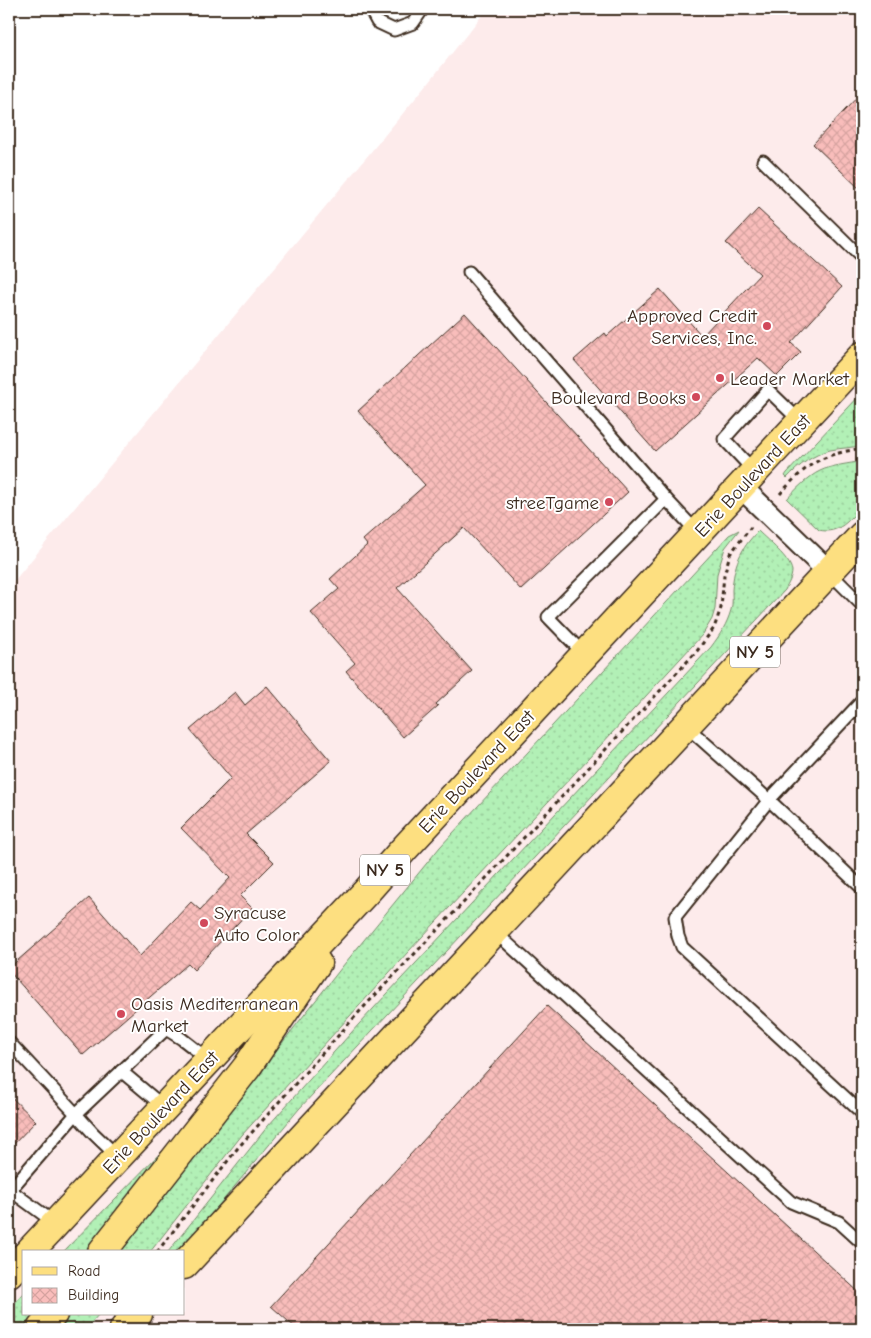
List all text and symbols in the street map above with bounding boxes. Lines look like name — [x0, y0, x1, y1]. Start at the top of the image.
place label: Approved Credit Services, Inc. — [627, 305, 758, 349]
marker: Approved Credit Services, Inc. — [761, 320, 773, 332]
place label: Leader Market — [730, 368, 850, 390]
marker: Leader Market — [714, 372, 726, 384]
place label: Boulevard Books — [551, 387, 686, 409]
marker: Boulevard Books — [690, 391, 702, 403]
street label: Erie Boulevard East — [690, 409, 816, 542]
place label: streeTgame — [506, 492, 599, 514]
marker: streeTgame — [603, 496, 615, 508]
road number: NY 5 — [730, 636, 780, 668]
street label: Erie Boulevard East — [414, 705, 540, 838]
road number: NY 5 — [360, 854, 410, 886]
place label: Syracuse Auto Color — [214, 902, 300, 946]
marker: Syracuse Auto Color — [198, 917, 210, 929]
place label: Oasis Mediterranean Market — [131, 993, 299, 1037]
marker: Oasis Mediterranean Market — [115, 1008, 127, 1020]
street label: Erie Boulevard East — [98, 1046, 224, 1179]
legend — [22, 1250, 185, 1316]
text: Road — [68, 1262, 100, 1280]
text: Building — [68, 1286, 119, 1304]

